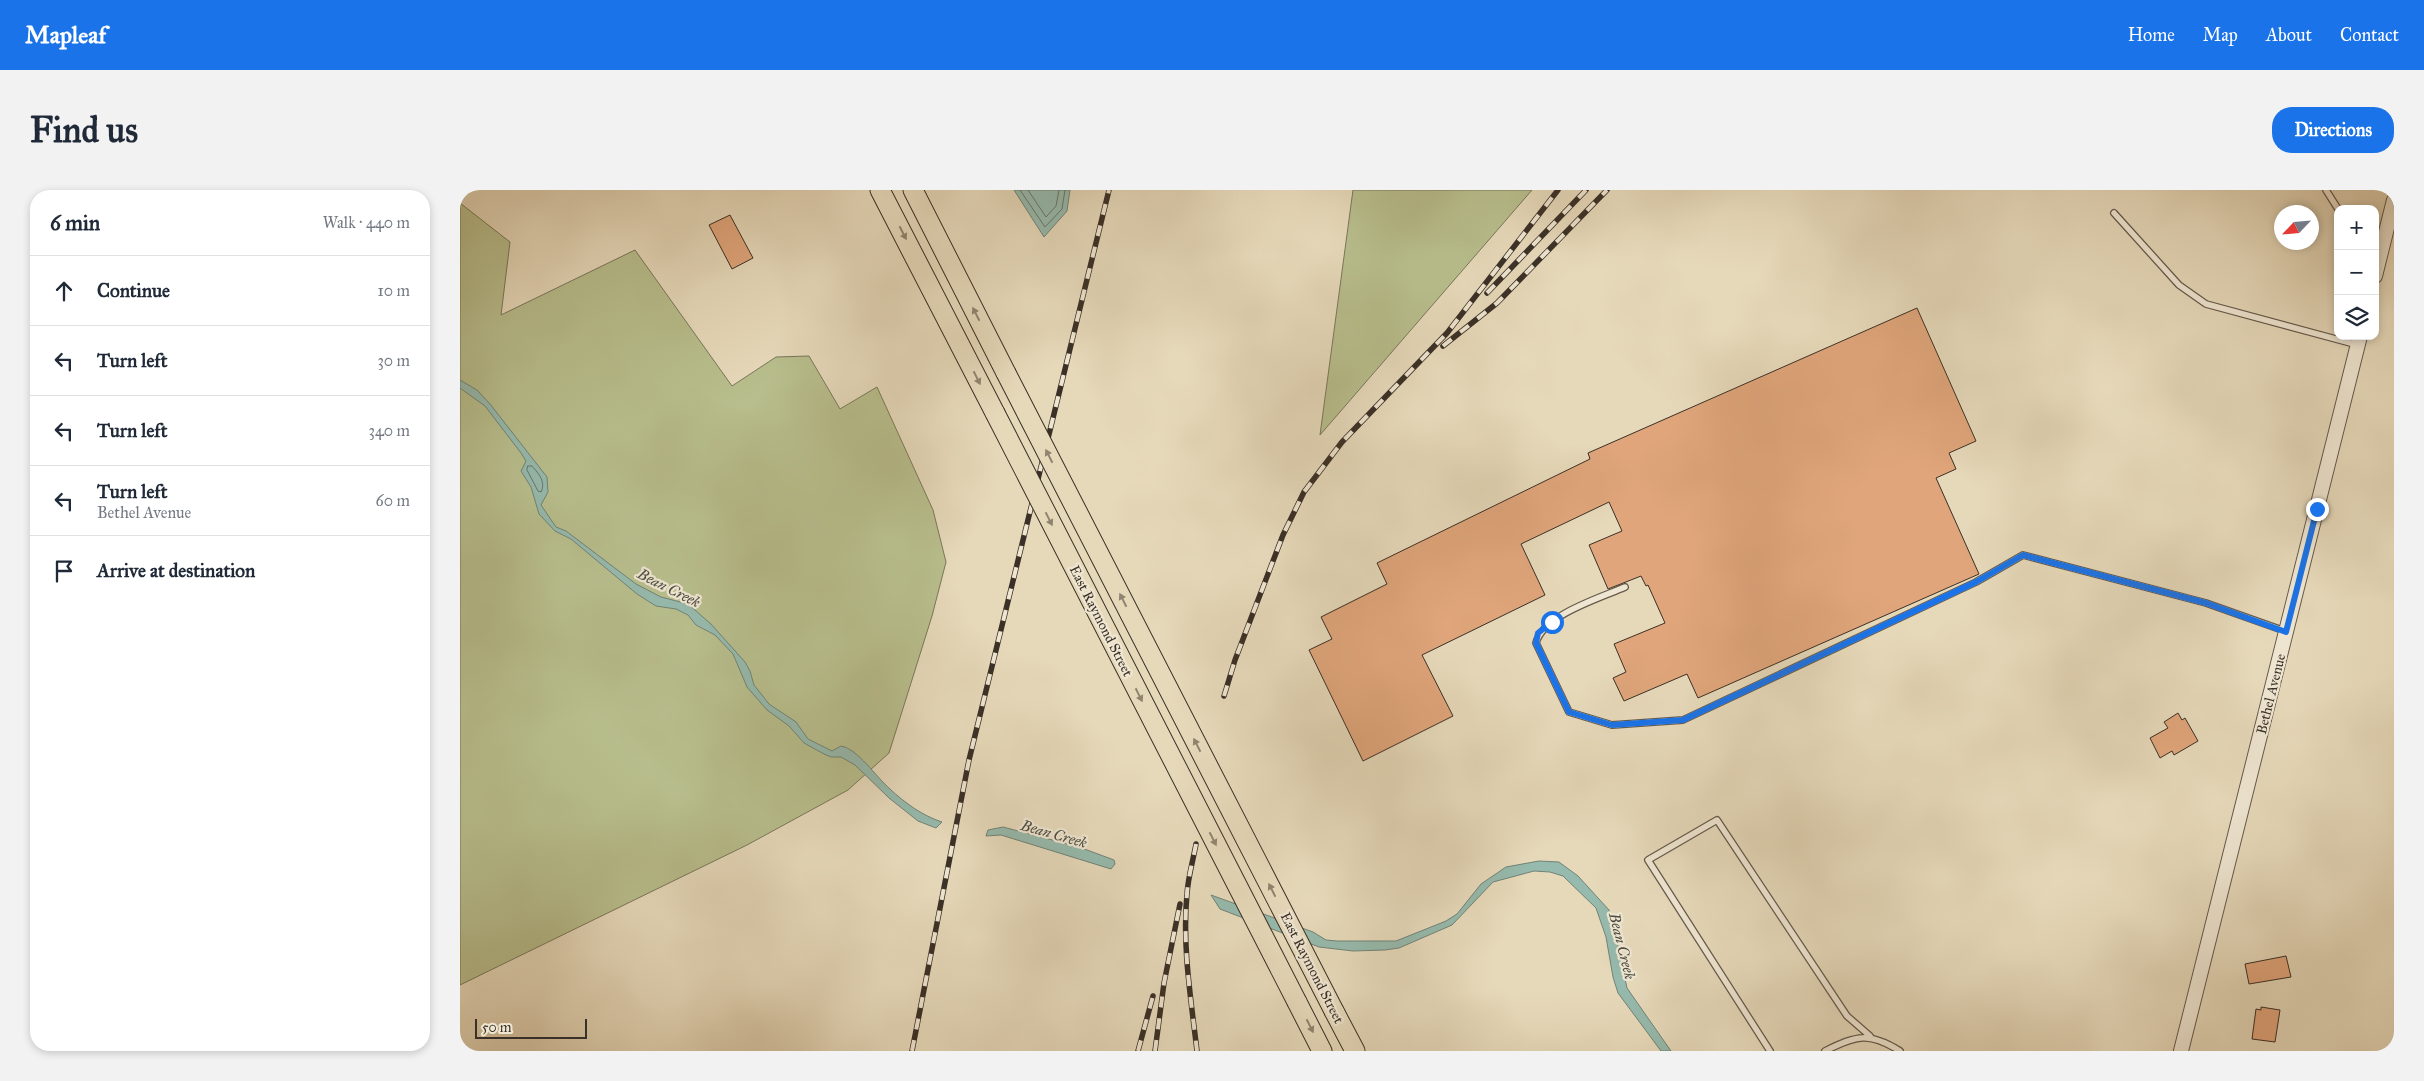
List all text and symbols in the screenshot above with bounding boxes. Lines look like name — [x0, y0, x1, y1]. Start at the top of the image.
text: Mapleaf — [25, 20, 106, 50]
text: Home — [2128, 24, 2175, 46]
text: Map — [2203, 24, 2238, 46]
text: About — [2266, 24, 2312, 46]
text: Contact — [2340, 24, 2399, 46]
button: Directions — [2272, 107, 2394, 153]
text: Find us — [30, 109, 138, 152]
north arrow — [2274, 205, 2319, 250]
map controls — [2334, 205, 2379, 340]
button: + — [2334, 205, 2379, 250]
text: 6 min — [50, 210, 100, 236]
text: Walk · 440 m — [323, 213, 410, 232]
one-way arrow — [899, 226, 907, 241]
button: − — [2334, 250, 2379, 295]
icon: ahead — [50, 277, 78, 305]
text: Continue — [97, 279, 170, 302]
text: 10 m — [378, 281, 410, 300]
button: layers — [2334, 295, 2379, 340]
one-way arrow — [972, 306, 980, 321]
icon: left — [50, 347, 78, 375]
text: Turn left — [97, 349, 167, 372]
text: 30 m — [377, 351, 410, 370]
one-way arrow — [973, 371, 981, 385]
icon: left — [50, 417, 78, 445]
text: Turn left — [97, 419, 167, 442]
text: 340 m — [368, 421, 410, 440]
one-way arrow — [1045, 449, 1053, 463]
text: Turn left — [97, 480, 167, 503]
icon: left — [50, 487, 78, 515]
text: 60 m — [376, 491, 410, 510]
route end — [2306, 498, 2329, 521]
text: Bethel Avenue — [97, 503, 191, 522]
one-way arrow — [1045, 512, 1053, 526]
icon: arrive — [50, 557, 78, 585]
text: Arrive at destination — [97, 559, 255, 582]
street label: East Raymond Street — [1066, 563, 1136, 679]
water label: Bean Creek — [634, 564, 704, 612]
one-way arrow — [1119, 593, 1127, 608]
route start — [1541, 611, 1564, 634]
street label: Bethel Avenue — [2253, 652, 2289, 736]
one-way arrow — [1135, 688, 1143, 702]
one-way arrow — [1193, 738, 1201, 752]
water label: Bean Creek — [1018, 816, 1089, 852]
one-way arrow — [1209, 832, 1217, 847]
one-way arrow — [1268, 882, 1276, 897]
street label: East Raymond Street — [1277, 910, 1347, 1026]
water label: Bean Creek — [1605, 910, 1639, 981]
scale bar — [475, 1016, 588, 1039]
text: 50 m — [482, 1019, 511, 1036]
one-way arrow — [1306, 1019, 1314, 1034]

